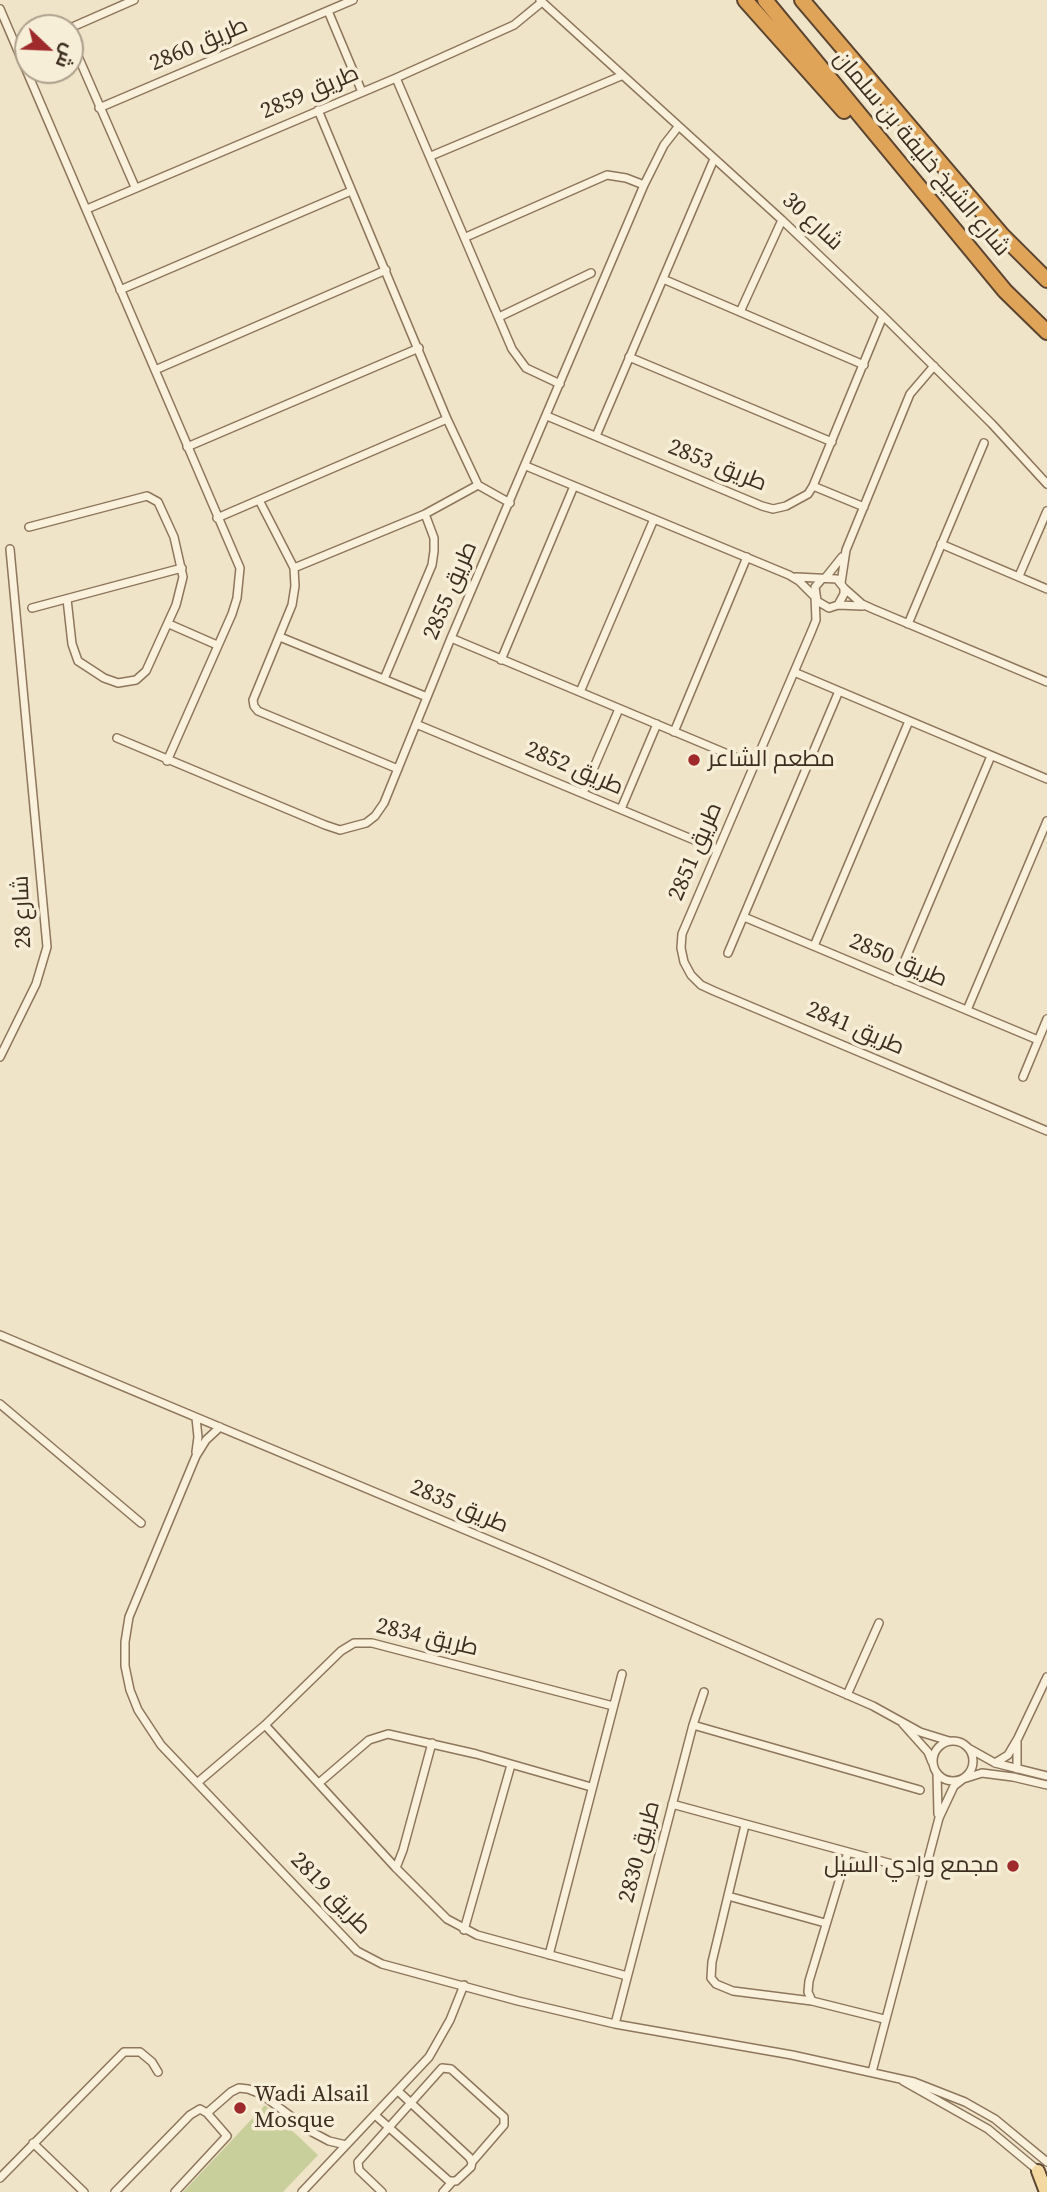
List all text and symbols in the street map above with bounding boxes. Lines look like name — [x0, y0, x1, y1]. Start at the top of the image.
street label: طريق 2860 — [146, 12, 252, 78]
north arrow — [14, 14, 84, 84]
text: ش — [50, 40, 83, 73]
street label: شارع الشيخ خليفة بن سلمان — [827, 46, 1015, 262]
street label: طريق 2859 — [257, 60, 363, 126]
street label: شارع 30 — [776, 187, 848, 257]
street label: طريق 2853 — [664, 434, 770, 498]
street label: طريق 2855 — [418, 538, 484, 644]
street label: طريق 2852 — [521, 736, 627, 802]
place label: مطعم الشاعر — [708, 746, 835, 774]
marker: مطعم الشاعر — [686, 752, 702, 768]
street label: طريق 2851 — [663, 799, 729, 905]
street label: شارع 28 — [8, 875, 38, 949]
street label: طريق 2850 — [845, 928, 951, 994]
street label: طريق 2841 — [802, 996, 908, 1062]
street label: طريق 2835 — [406, 1474, 512, 1540]
street label: طريق 2834 — [373, 1613, 481, 1663]
street label: طريق 2830 — [613, 1798, 667, 1906]
street label: طريق 2819 — [284, 1847, 376, 1941]
place label: مجمع وادي السيل — [824, 1852, 999, 1880]
marker: مجمع وادي السيل — [1005, 1858, 1021, 1874]
place label: Wadi Alsail Mosque — [254, 2081, 369, 2135]
marker: Wadi Alsail Mosque — [232, 2100, 248, 2116]

